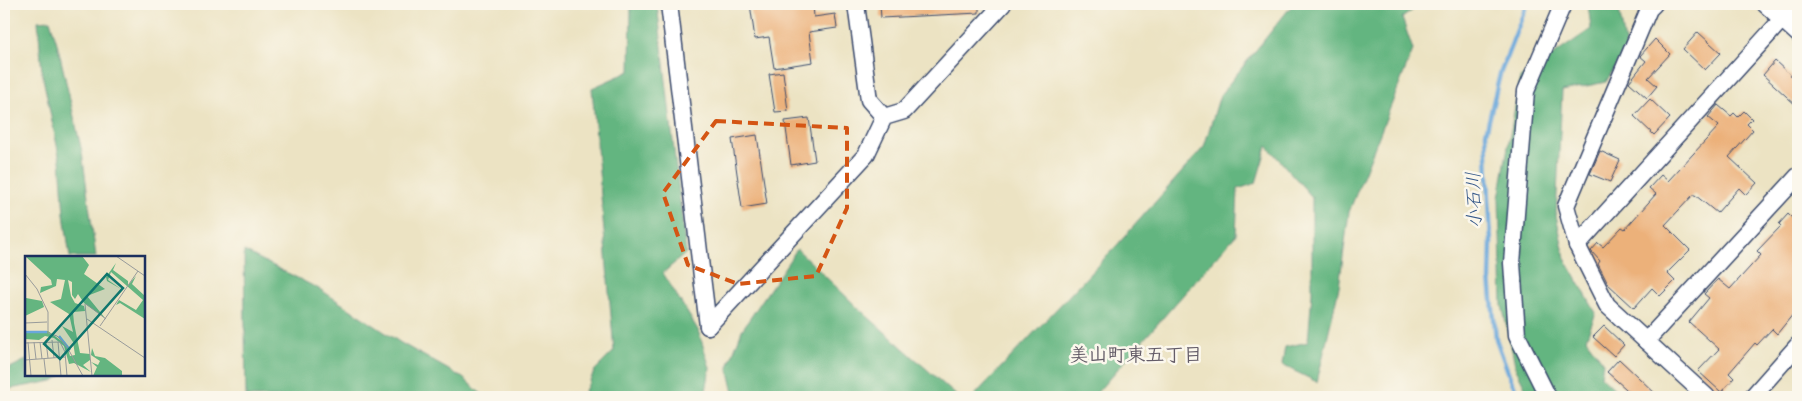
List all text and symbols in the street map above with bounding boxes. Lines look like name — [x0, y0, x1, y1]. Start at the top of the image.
water label: 小石川 — [1462, 171, 1487, 229]
inset map — [25, 256, 145, 376]
district label: 美山町東五丁目 — [1069, 344, 1203, 367]

